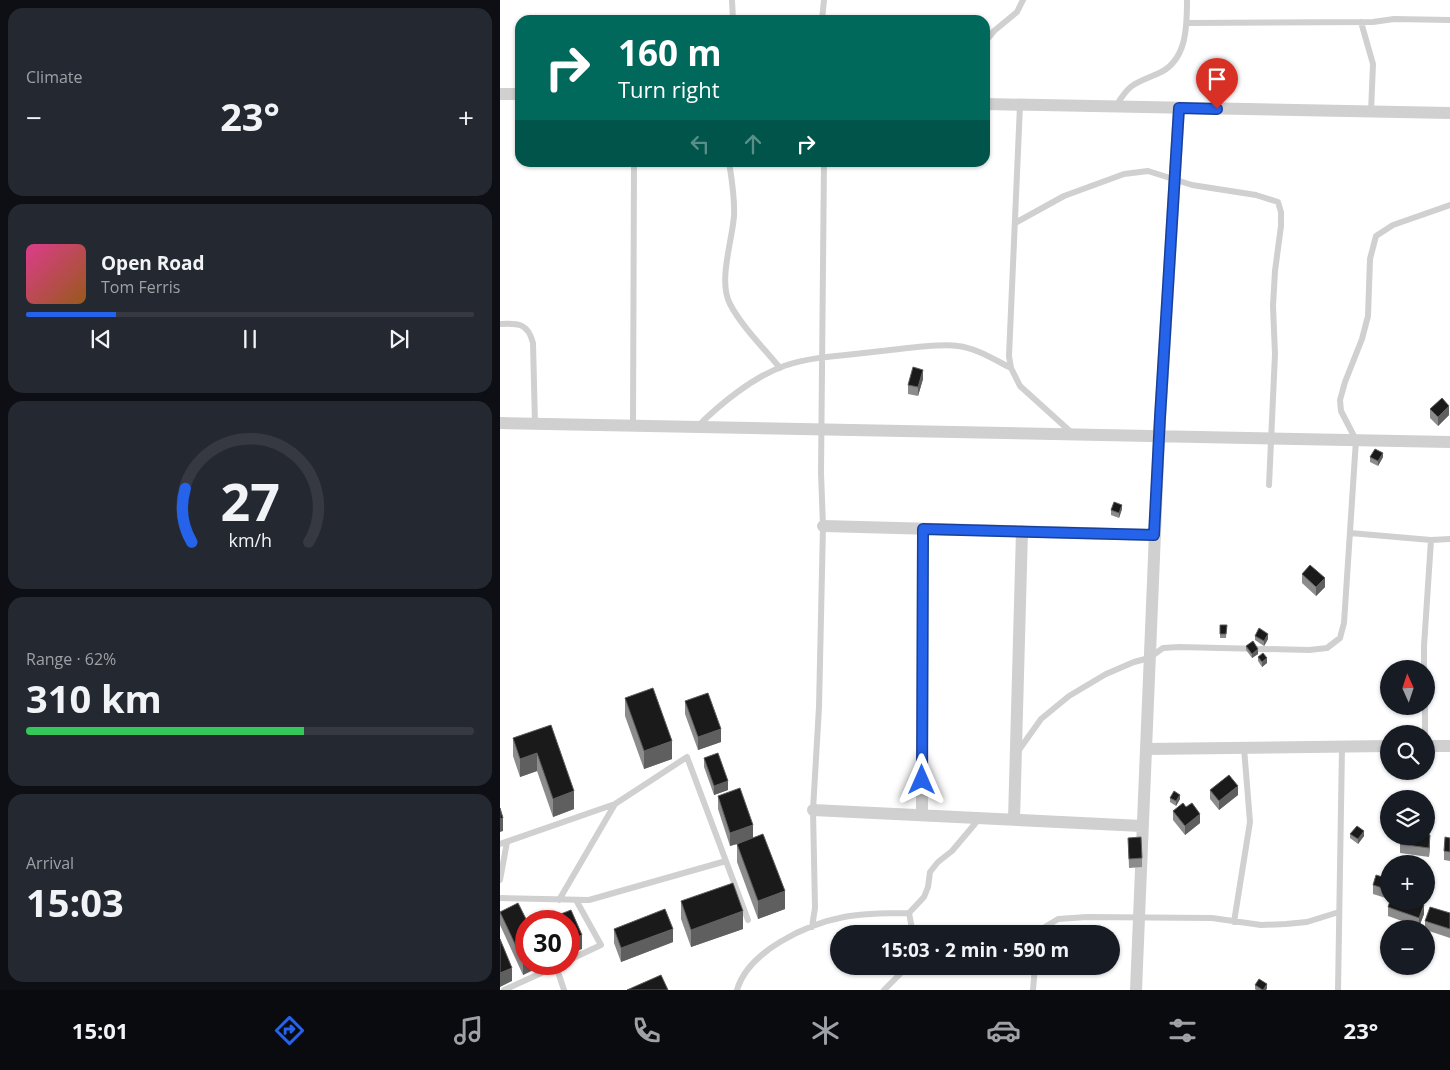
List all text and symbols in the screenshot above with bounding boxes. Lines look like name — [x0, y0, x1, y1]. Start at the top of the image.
text: 160 m — [618, 29, 722, 76]
icon: right — [535, 35, 600, 100]
pin — [1196, 58, 1238, 109]
icon: arrive — [1203, 65, 1231, 93]
text: Climate — [26, 66, 83, 88]
text: Turn right — [618, 74, 720, 104]
text: 23° — [220, 90, 280, 142]
text: − — [26, 98, 42, 136]
text: + — [458, 98, 474, 136]
icon: left — [686, 130, 714, 158]
icon: ahead — [739, 130, 767, 158]
icon: right — [792, 130, 820, 158]
text: Open Road — [101, 250, 205, 276]
text: Tom Ferris — [101, 276, 180, 298]
icon: previous — [87, 325, 115, 353]
icon: pause — [236, 325, 264, 353]
icon: next — [385, 325, 413, 353]
text: 27 — [220, 465, 280, 536]
text: km/h — [228, 528, 272, 552]
text: Range · 62% — [26, 648, 116, 670]
north arrow — [1380, 660, 1435, 715]
map controls — [1380, 660, 1435, 975]
text: 310 km — [26, 672, 162, 724]
button: search — [1380, 725, 1435, 780]
position arrow — [895, 753, 947, 805]
button: layers — [1380, 790, 1435, 845]
text: Arrival — [26, 852, 74, 874]
button: + — [1380, 855, 1435, 910]
text: 15:03 — [26, 876, 124, 928]
speed limit sign: 30 — [515, 910, 580, 975]
button: − — [1380, 920, 1435, 975]
text: 15:03 · 2 min · 590 m — [881, 937, 1069, 963]
icon: directions — [272, 1013, 307, 1048]
icon: music — [451, 1013, 486, 1048]
icon: phone — [629, 1013, 664, 1048]
icon: climate — [808, 1013, 843, 1048]
icon: car — [986, 1013, 1021, 1048]
icon: filters — [1165, 1013, 1200, 1048]
text: 15:01 — [72, 1015, 128, 1045]
text: 23° — [1344, 1015, 1378, 1045]

